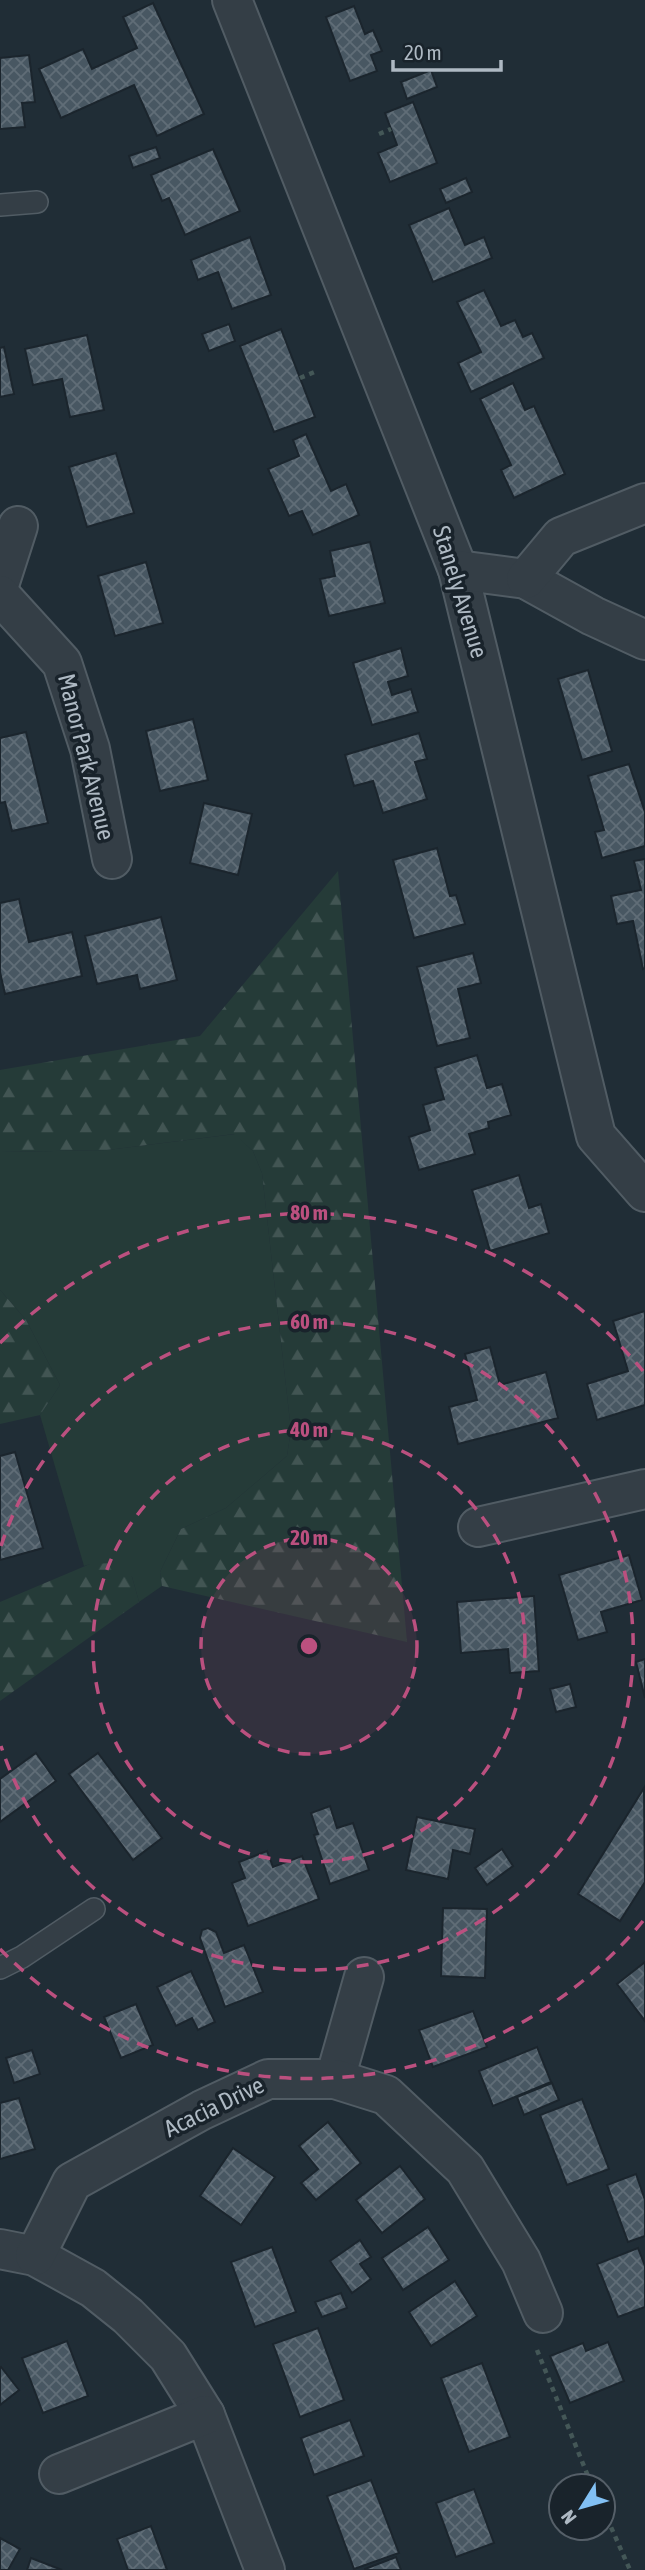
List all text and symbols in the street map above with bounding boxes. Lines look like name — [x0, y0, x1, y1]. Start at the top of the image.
scale bar — [393, 28, 502, 72]
text: 20 m — [404, 40, 442, 64]
street label: Stanely Avenue — [428, 523, 493, 661]
street label: Manor Park Avenue — [53, 671, 120, 843]
text: 80 m — [290, 1200, 328, 1224]
text: 60 m — [290, 1309, 328, 1333]
text: 40 m — [289, 1417, 328, 1441]
text: 20 m — [290, 1525, 328, 1549]
centre of rings — [297, 1634, 321, 1658]
street label: Acacia Drive — [160, 2071, 268, 2142]
north arrow — [547, 2472, 617, 2542]
text: N — [556, 2506, 581, 2528]

